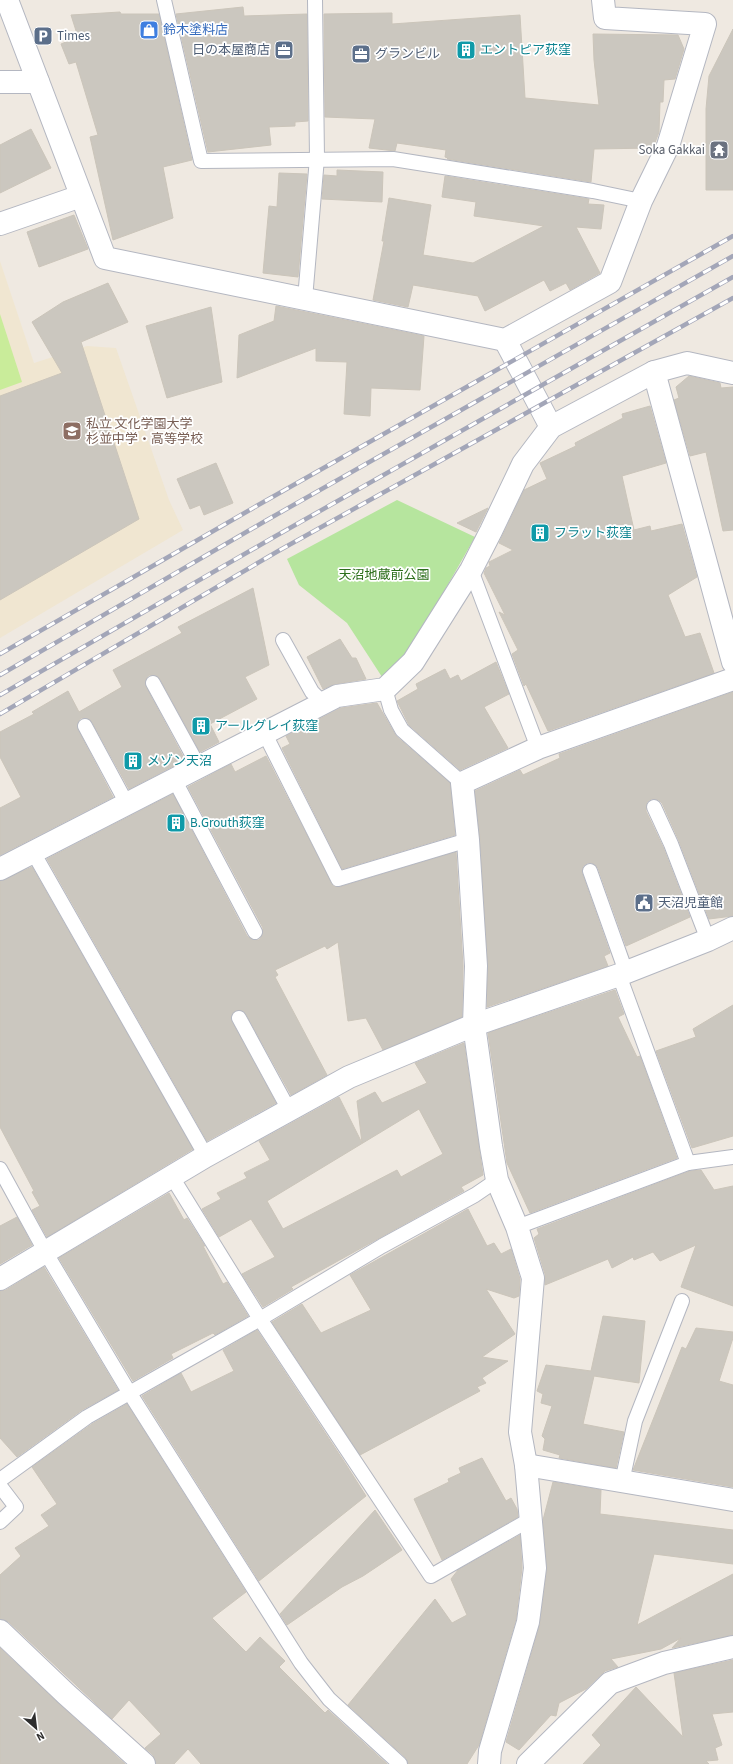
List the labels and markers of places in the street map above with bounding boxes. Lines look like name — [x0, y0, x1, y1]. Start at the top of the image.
shop icon: 鈴木塗料店 — [138, 19, 160, 41]
place label: 鈴木塗料店 — [163, 21, 228, 39]
parking icon: Times — [32, 25, 54, 47]
place label: Times — [57, 27, 90, 45]
office icon: 日の本屋商店 — [273, 39, 295, 61]
building icon: エントピア荻窪 — [455, 39, 477, 61]
place label: 日の本屋商店 — [192, 41, 270, 59]
place label: エントピア荻窪 — [480, 41, 571, 59]
office icon: グランビル — [350, 43, 372, 65]
place label: グランビル — [375, 45, 440, 63]
temple icon: Soka Gakkai — [708, 139, 730, 161]
place label: Soka Gakkai — [638, 141, 705, 159]
place label: 私立 文化学園大学 杉並中学・高等学校 — [86, 415, 203, 448]
school or university icon: 私立 文化学園大学 杉並中学・高等学校 — [61, 420, 83, 442]
building icon: フラット荻窪 — [529, 522, 551, 544]
place label: フラット荻窪 — [554, 524, 632, 542]
building icon: アールグレイ荻窪 — [190, 715, 212, 737]
place label: アールグレイ荻窪 — [215, 717, 318, 735]
building icon: メゾン天沼 — [122, 750, 144, 772]
place label: メゾン天沼 — [147, 752, 212, 770]
building icon: B.Grouth荻窪 — [165, 812, 187, 834]
place label: B.Grouth荻窪 — [190, 814, 265, 832]
public building icon: 天沼児童館 — [633, 892, 655, 914]
place label: 天沼児童館 — [658, 894, 723, 912]

